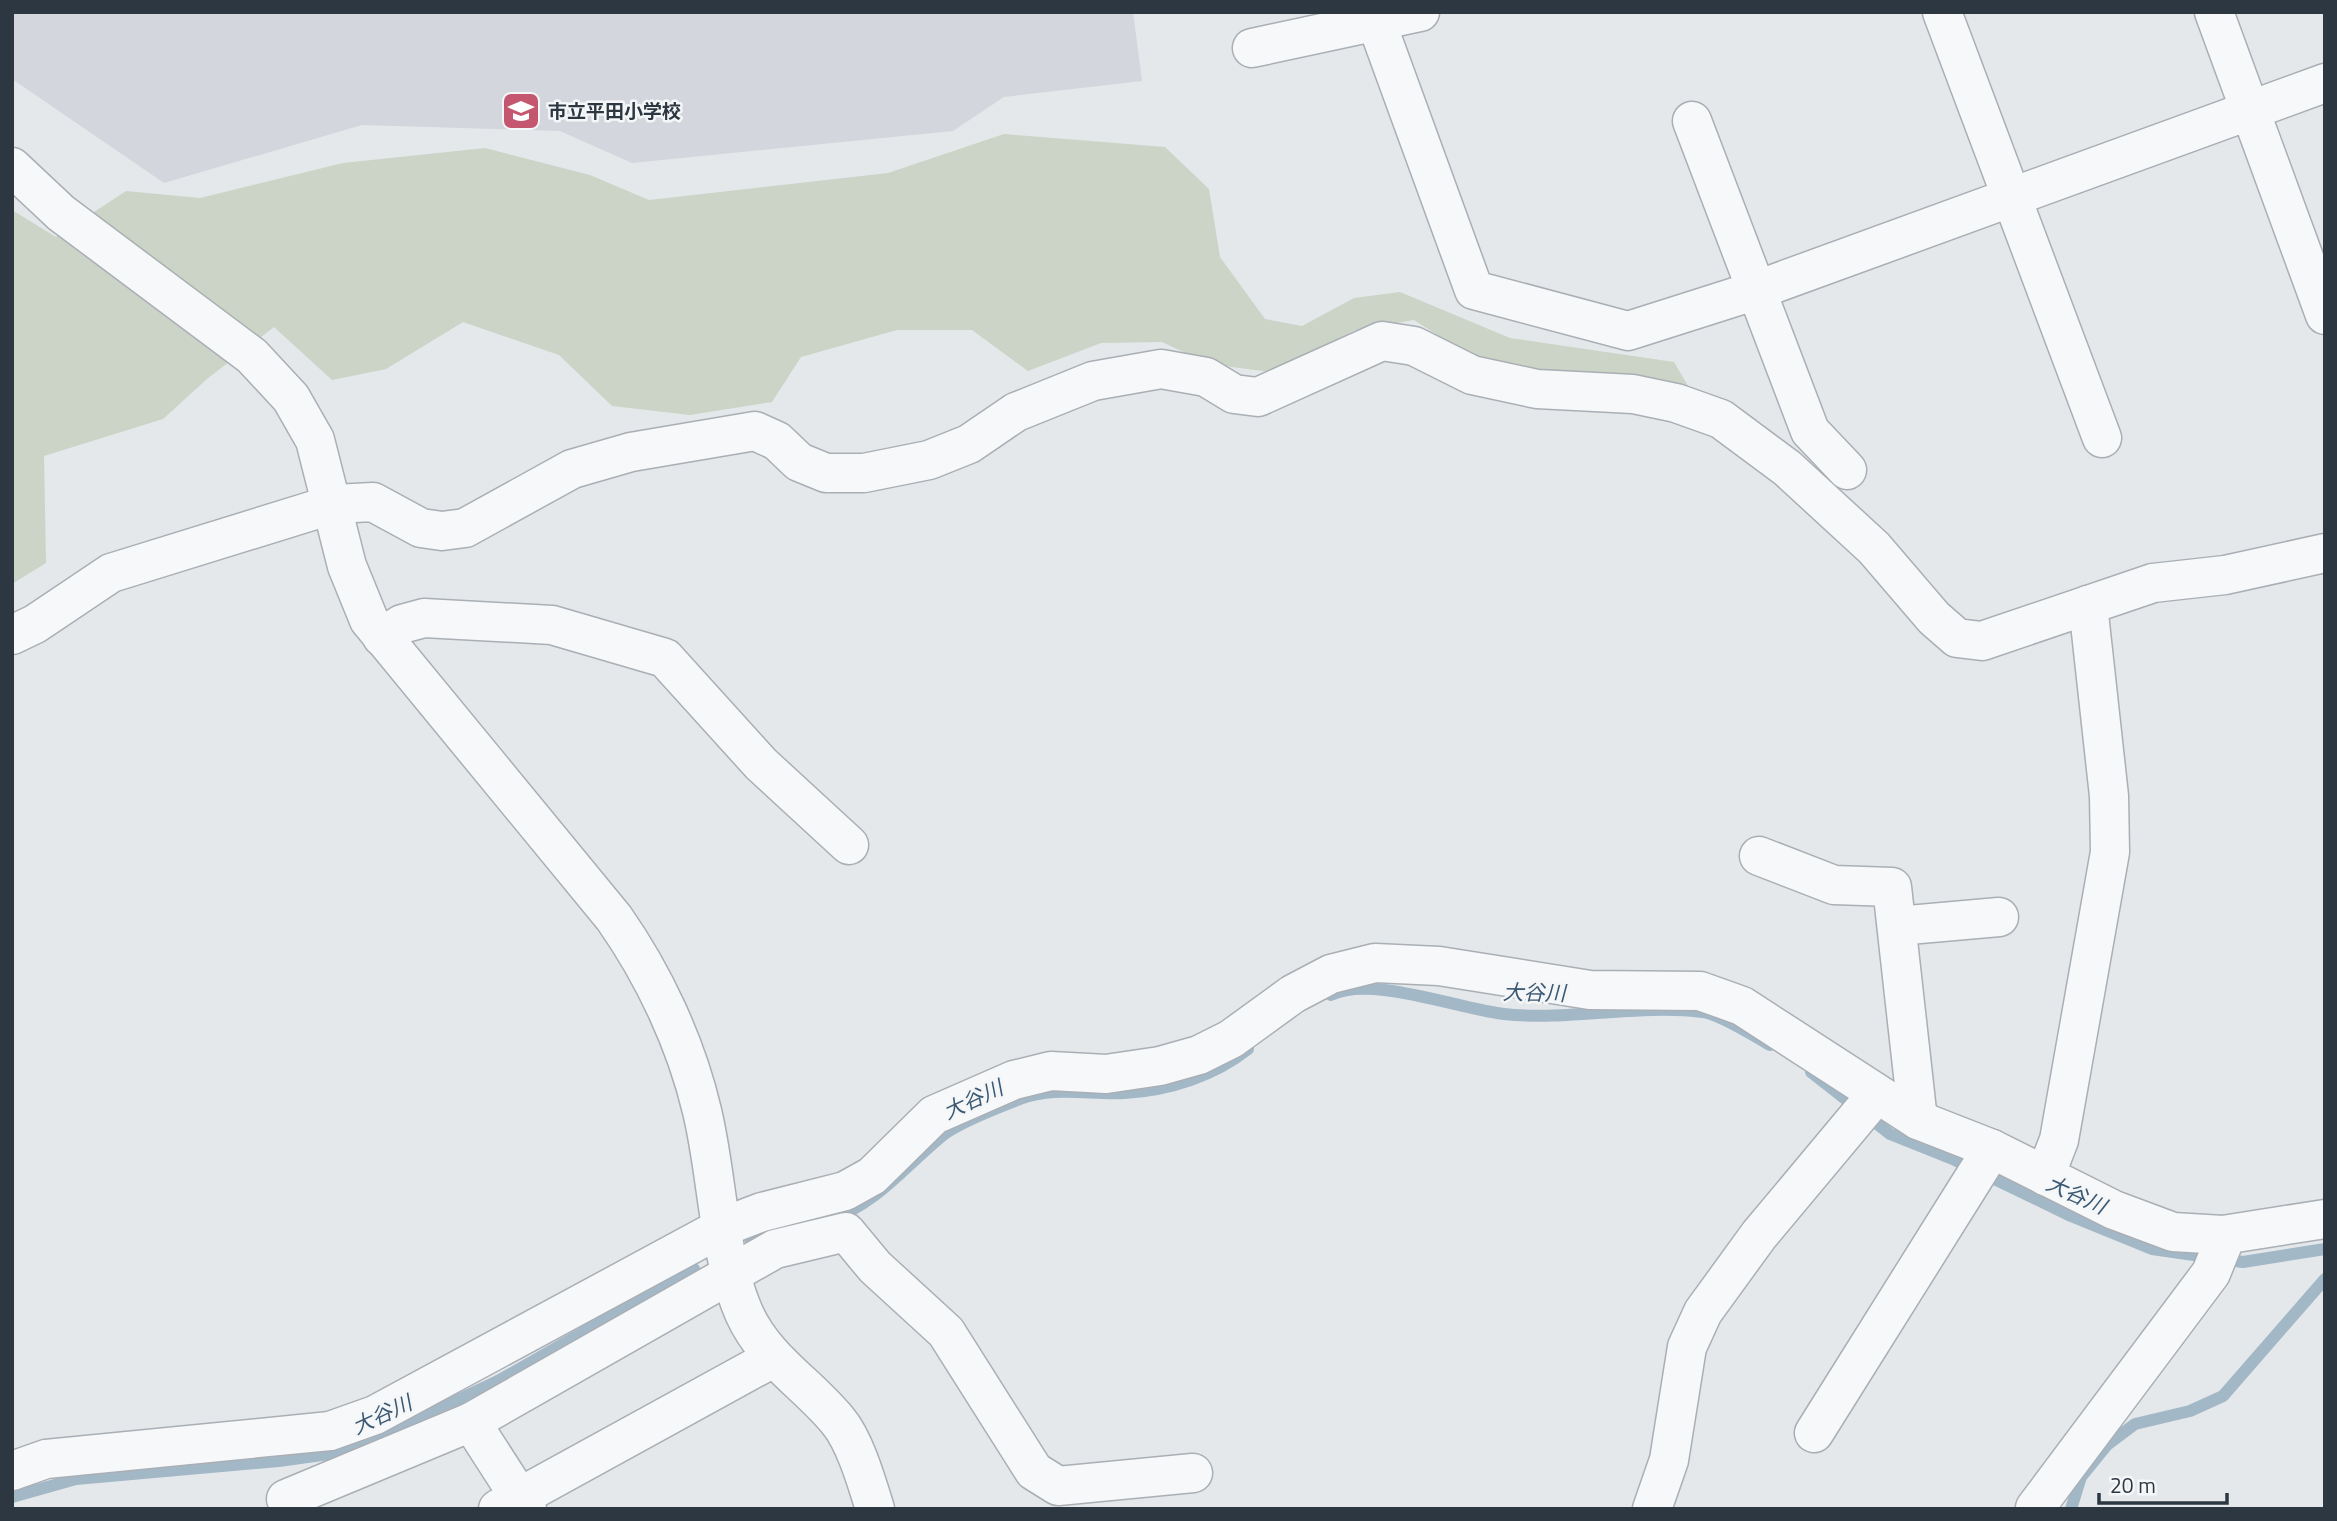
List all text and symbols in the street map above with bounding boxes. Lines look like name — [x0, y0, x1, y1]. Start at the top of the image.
school or university icon: 市立平田小学校 — [500, 90, 542, 132]
place label: 市立平田小学校 — [548, 96, 681, 125]
water label: 大谷川 — [1502, 975, 1568, 1009]
water label: 大谷川 — [937, 1070, 1010, 1127]
water label: 大谷川 — [2041, 1167, 2114, 1222]
water label: 大谷川 — [346, 1385, 419, 1442]
scale bar — [2099, 1462, 2227, 1506]
text: 20 m — [2110, 1469, 2156, 1501]

